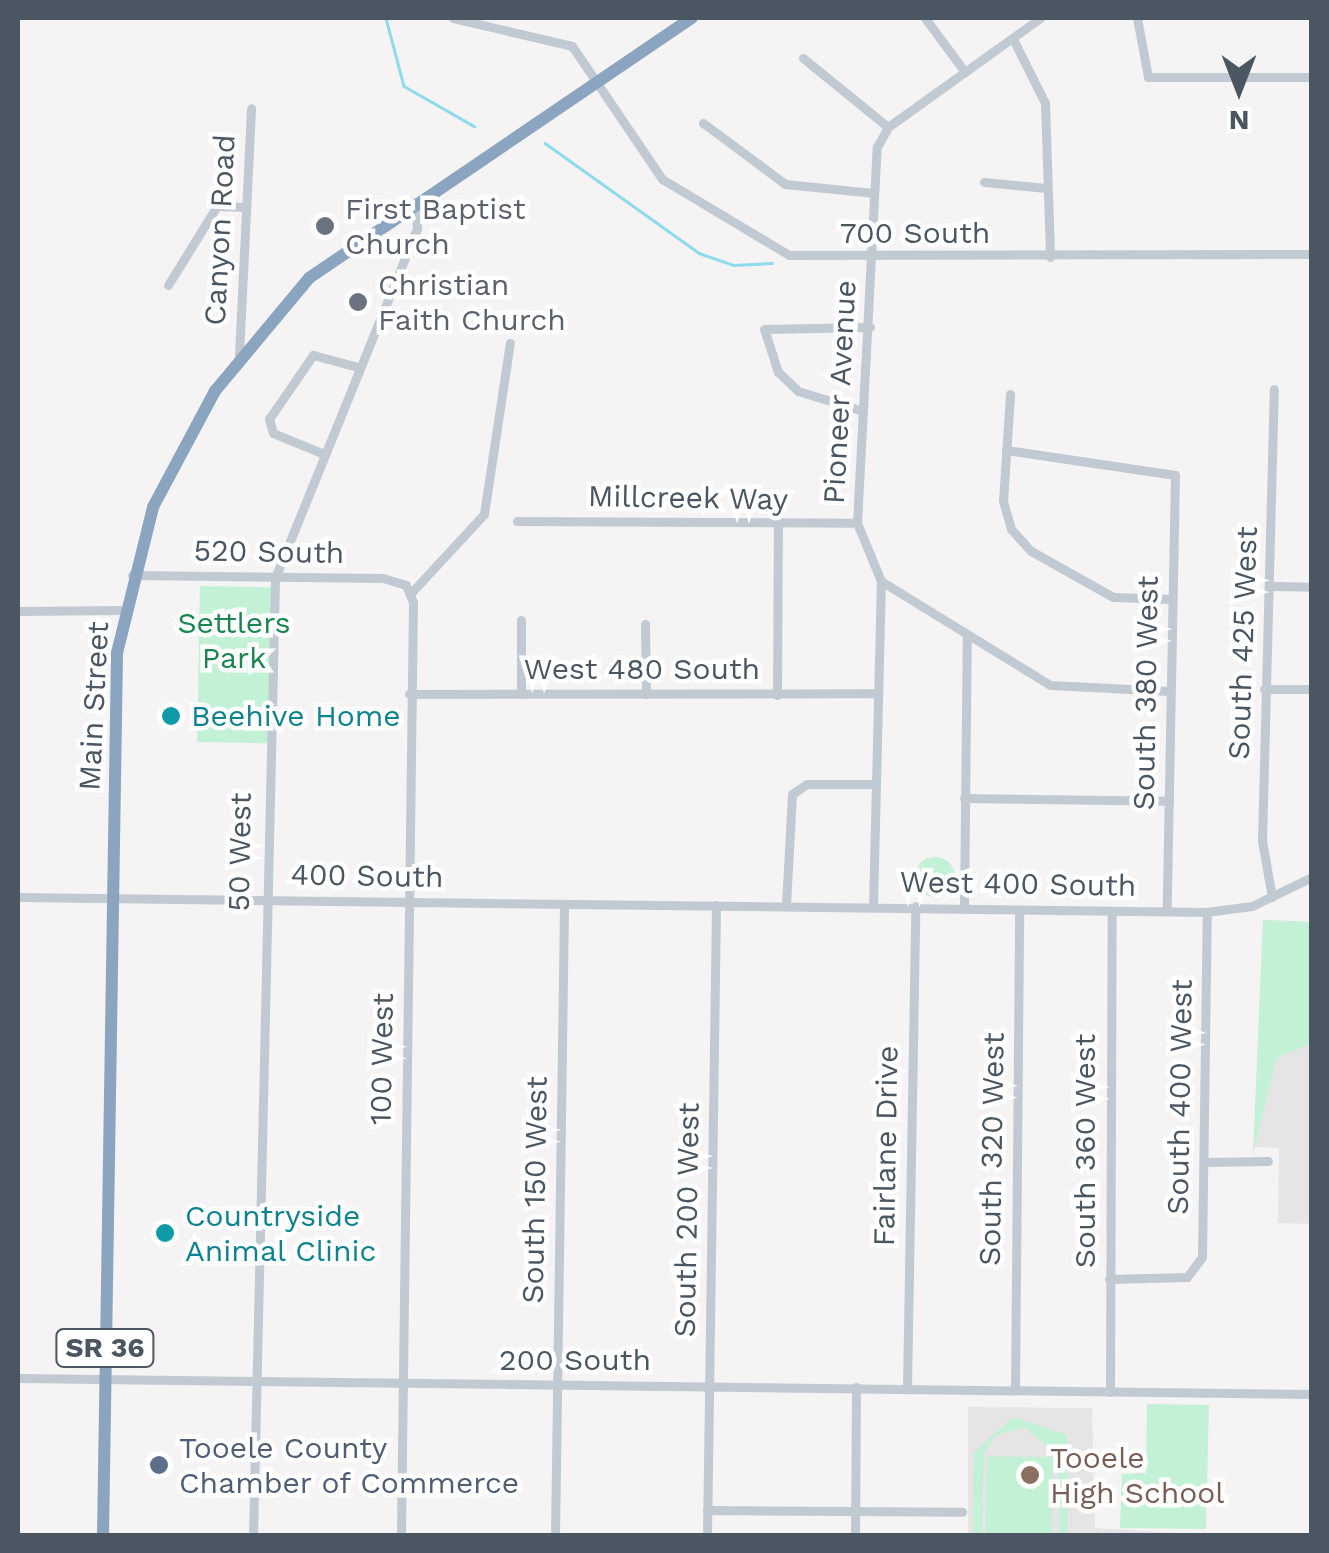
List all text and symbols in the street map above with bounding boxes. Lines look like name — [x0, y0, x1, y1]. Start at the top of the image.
north arrow — [1189, 40, 1289, 140]
text: N — [1229, 104, 1249, 137]
street label: Canyon Road — [197, 134, 243, 326]
place label: First Baptist Church — [345, 191, 526, 262]
marker: First Baptist Church — [314, 215, 336, 237]
street label: 700 South — [840, 215, 990, 251]
place label: Christian Faith Church — [378, 267, 566, 338]
street label: Pioneer Avenue — [816, 278, 864, 506]
marker: Christian Faith Church — [347, 291, 369, 313]
street label: Millcreek Way — [587, 478, 789, 518]
street label: South 425 West — [1221, 525, 1265, 761]
street label: 520 South — [193, 533, 345, 571]
street label: South 380 West — [1126, 575, 1166, 811]
park label: Settlers Park — [177, 605, 291, 676]
street label: Main Street — [72, 620, 116, 792]
street label: West 480 South — [524, 651, 760, 687]
place label: Beehive Home — [191, 698, 401, 734]
marker: Beehive Home — [160, 705, 182, 727]
street label: 50 West — [221, 792, 259, 912]
street label: 400 South — [290, 857, 444, 895]
street label: West 400 South — [899, 864, 1137, 904]
street label: South 400 West — [1160, 978, 1200, 1216]
street label: 100 West — [363, 992, 401, 1126]
street label: South 320 West — [972, 1031, 1012, 1267]
street label: South 360 West — [1067, 1033, 1103, 1269]
street label: Fairlane Drive — [866, 1045, 906, 1247]
street label: South 150 West — [515, 1075, 555, 1305]
street label: South 200 West — [667, 1102, 707, 1338]
place label: Countryside Animal Clinic — [185, 1198, 377, 1268]
marker: Countryside Animal Clinic — [154, 1222, 176, 1244]
road number: SR 36 — [55, 1325, 155, 1371]
street label: 200 South — [499, 1342, 651, 1378]
place label: Tooele County Chamber of Commerce — [179, 1430, 521, 1500]
place label: Tooele High School — [1050, 1440, 1225, 1510]
marker: Tooele County Chamber of Commerce — [148, 1454, 170, 1476]
marker: Tooele High School — [1019, 1464, 1041, 1486]

